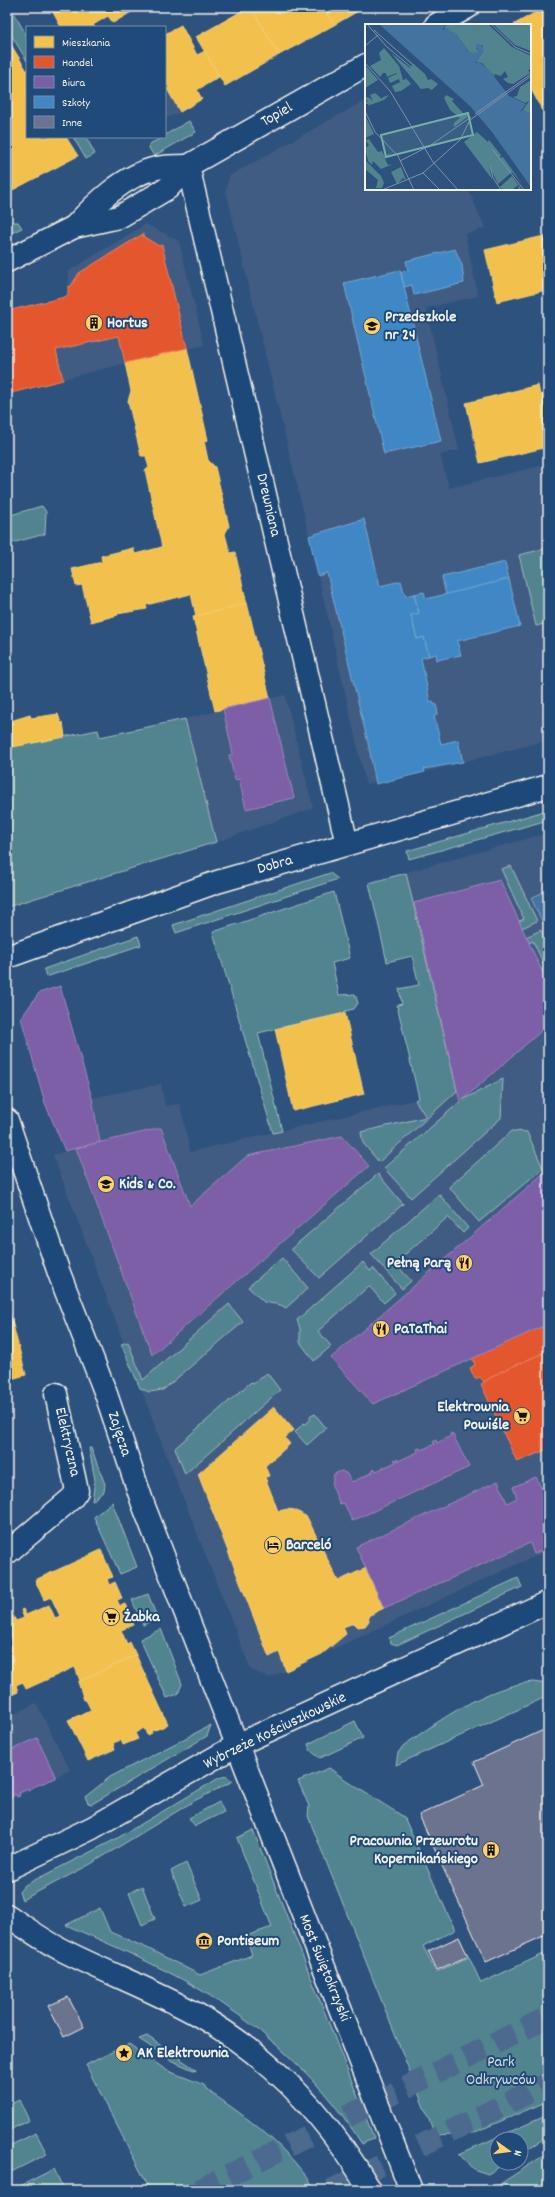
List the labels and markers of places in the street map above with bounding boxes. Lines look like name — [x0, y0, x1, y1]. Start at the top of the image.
place label: Przedszkole nr 24 — [385, 306, 456, 347]
place label: Hortus — [107, 312, 148, 335]
building icon: Hortus — [84, 313, 104, 333]
school or university icon: Przedszkole nr 24 — [362, 316, 382, 336]
place label: Kids & Co. — [119, 1173, 176, 1196]
school or university icon: Kids & Co. — [96, 1174, 116, 1194]
place label: Pełną Parą — [387, 1252, 451, 1275]
restaurant icon: Pełną Parą — [454, 1253, 474, 1273]
place label: PaTaThai — [394, 1318, 447, 1341]
restaurant icon: PaTaThai — [371, 1319, 391, 1339]
place label: Elektrownia Powiśle — [437, 1396, 510, 1437]
supermarket icon: Elektrownia Powiśle — [512, 1406, 532, 1426]
place label: Barceló — [286, 1534, 331, 1557]
hotel icon: Barceló — [263, 1535, 283, 1555]
place label: Żabka — [124, 1606, 161, 1629]
supermarket icon: Żabka — [101, 1607, 121, 1627]
place label: Pracownia Przewrotu Kopernikańskiego — [349, 1830, 478, 1871]
building icon: Pracownia Przewrotu Kopernikańskiego — [481, 1840, 501, 1860]
place label: Pontiseum — [217, 1930, 279, 1953]
museum icon: Pontiseum — [194, 1931, 214, 1951]
place label: AK Elektrownia — [137, 2042, 230, 2065]
place icon: AK Elektrownia — [114, 2043, 134, 2063]

